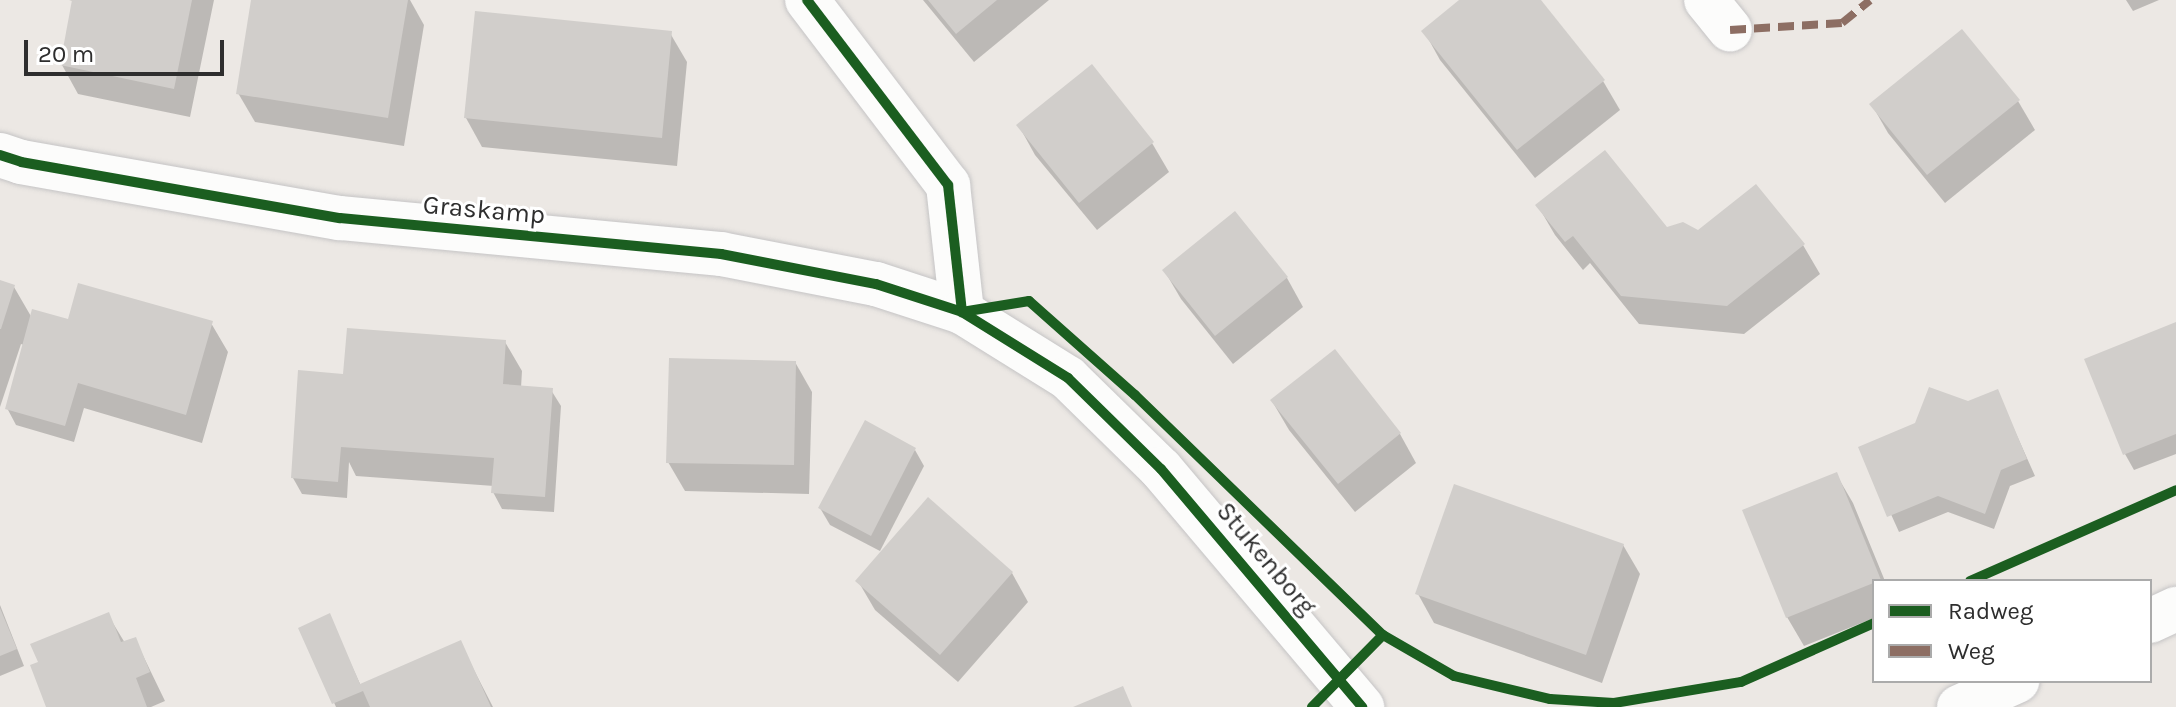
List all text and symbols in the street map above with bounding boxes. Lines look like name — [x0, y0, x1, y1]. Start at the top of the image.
scale bar — [28, 24, 228, 74]
text: 20 m — [38, 40, 94, 68]
street label: Graskamp — [422, 189, 546, 231]
street label: Stukenborg — [1210, 496, 1322, 622]
legend — [1872, 579, 2152, 683]
text: Radweg — [1948, 597, 2033, 625]
text: Weg — [1948, 637, 1995, 665]

